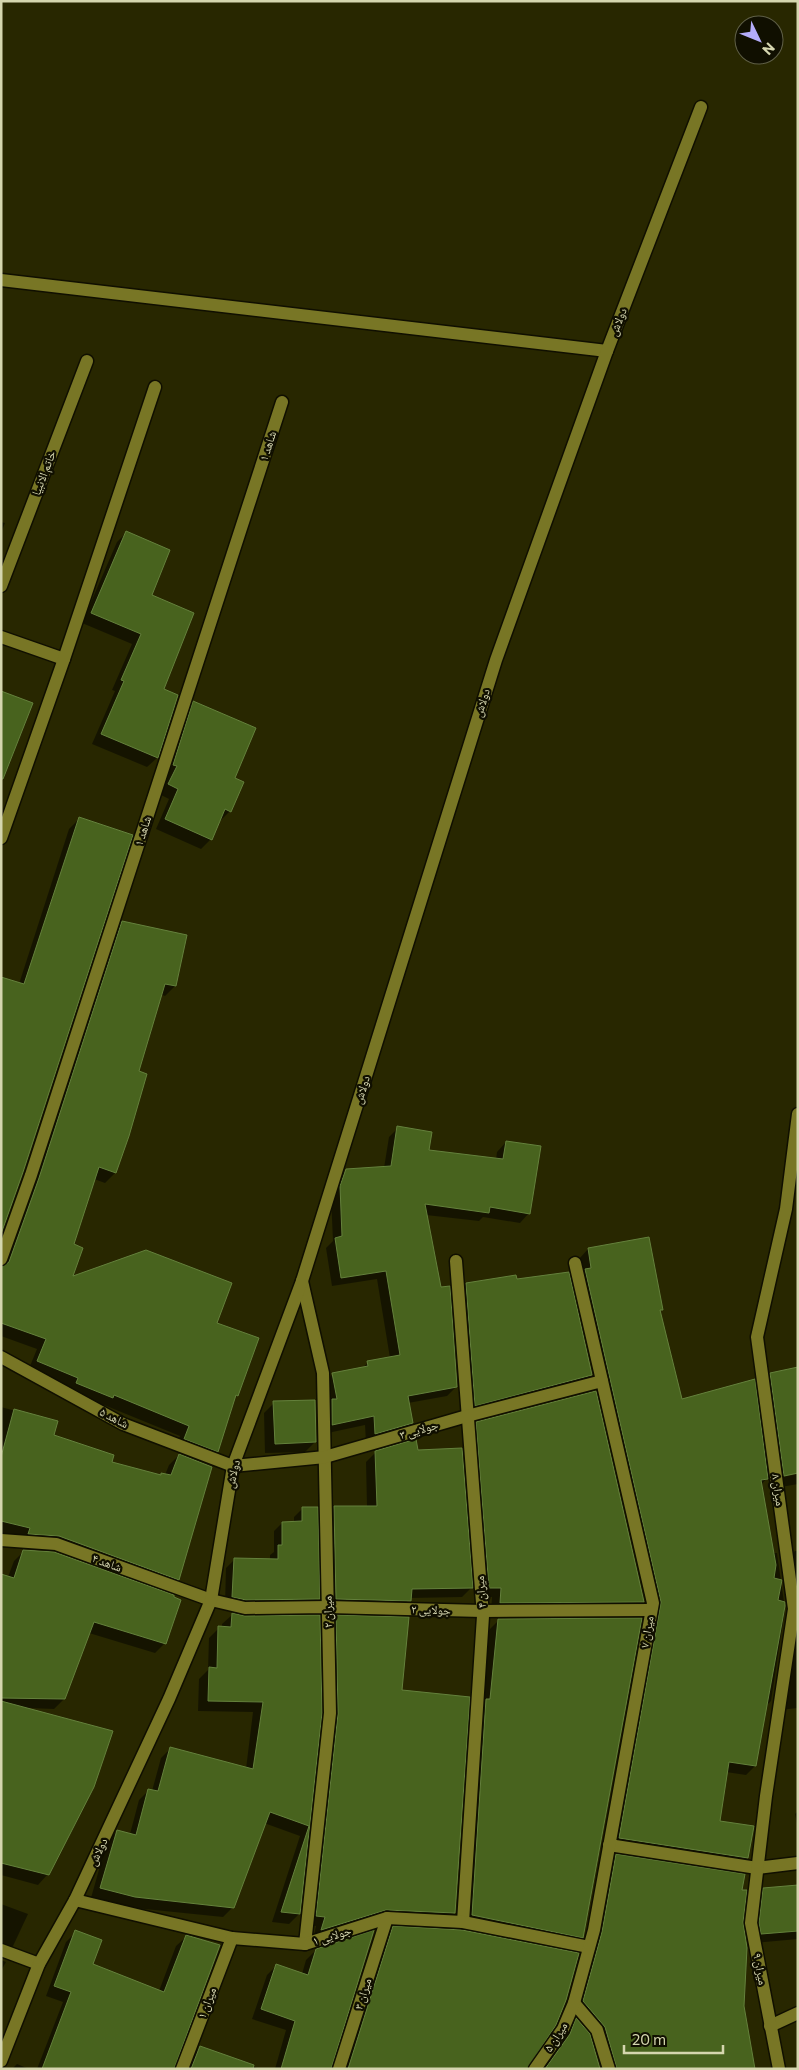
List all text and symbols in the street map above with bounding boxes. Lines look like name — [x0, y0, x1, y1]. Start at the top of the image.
north arrow — [734, 15, 784, 65]
text: N — [759, 40, 779, 59]
street label: دولاش — [605, 306, 630, 338]
street label: شاهد ۱ — [256, 429, 278, 462]
street label: خاتم الانبیا — [28, 448, 60, 498]
street label: دولاش — [470, 687, 493, 719]
street label: شاهد ۱ — [131, 814, 153, 847]
street label: دولاش — [350, 1074, 373, 1106]
street label: شاهد ۵ — [98, 1404, 131, 1430]
street label: جولایی ۳ — [398, 1417, 440, 1442]
street label: دولاش — [222, 1458, 243, 1490]
street label: میران ۸ — [769, 1473, 788, 1507]
street label: شاهد ۴ — [91, 1550, 124, 1574]
street label: میران ۴ — [472, 1575, 489, 1609]
street label: میران ۲ — [320, 1596, 335, 1628]
street label: جولایی ۲ — [411, 1601, 451, 1618]
street label: میران ۷ — [636, 1615, 657, 1649]
street label: دولاش — [85, 1835, 110, 1868]
street label: جولایی ۱ — [311, 1922, 353, 1949]
street label: میران ۹ — [750, 1952, 771, 1986]
street label: میران ۳ — [351, 1976, 375, 2012]
street label: میران ۱ — [194, 1985, 219, 2021]
street label: میران ۵ — [541, 2019, 571, 2054]
scale bar — [624, 2022, 723, 2054]
text: 20 m — [632, 2030, 666, 2048]

